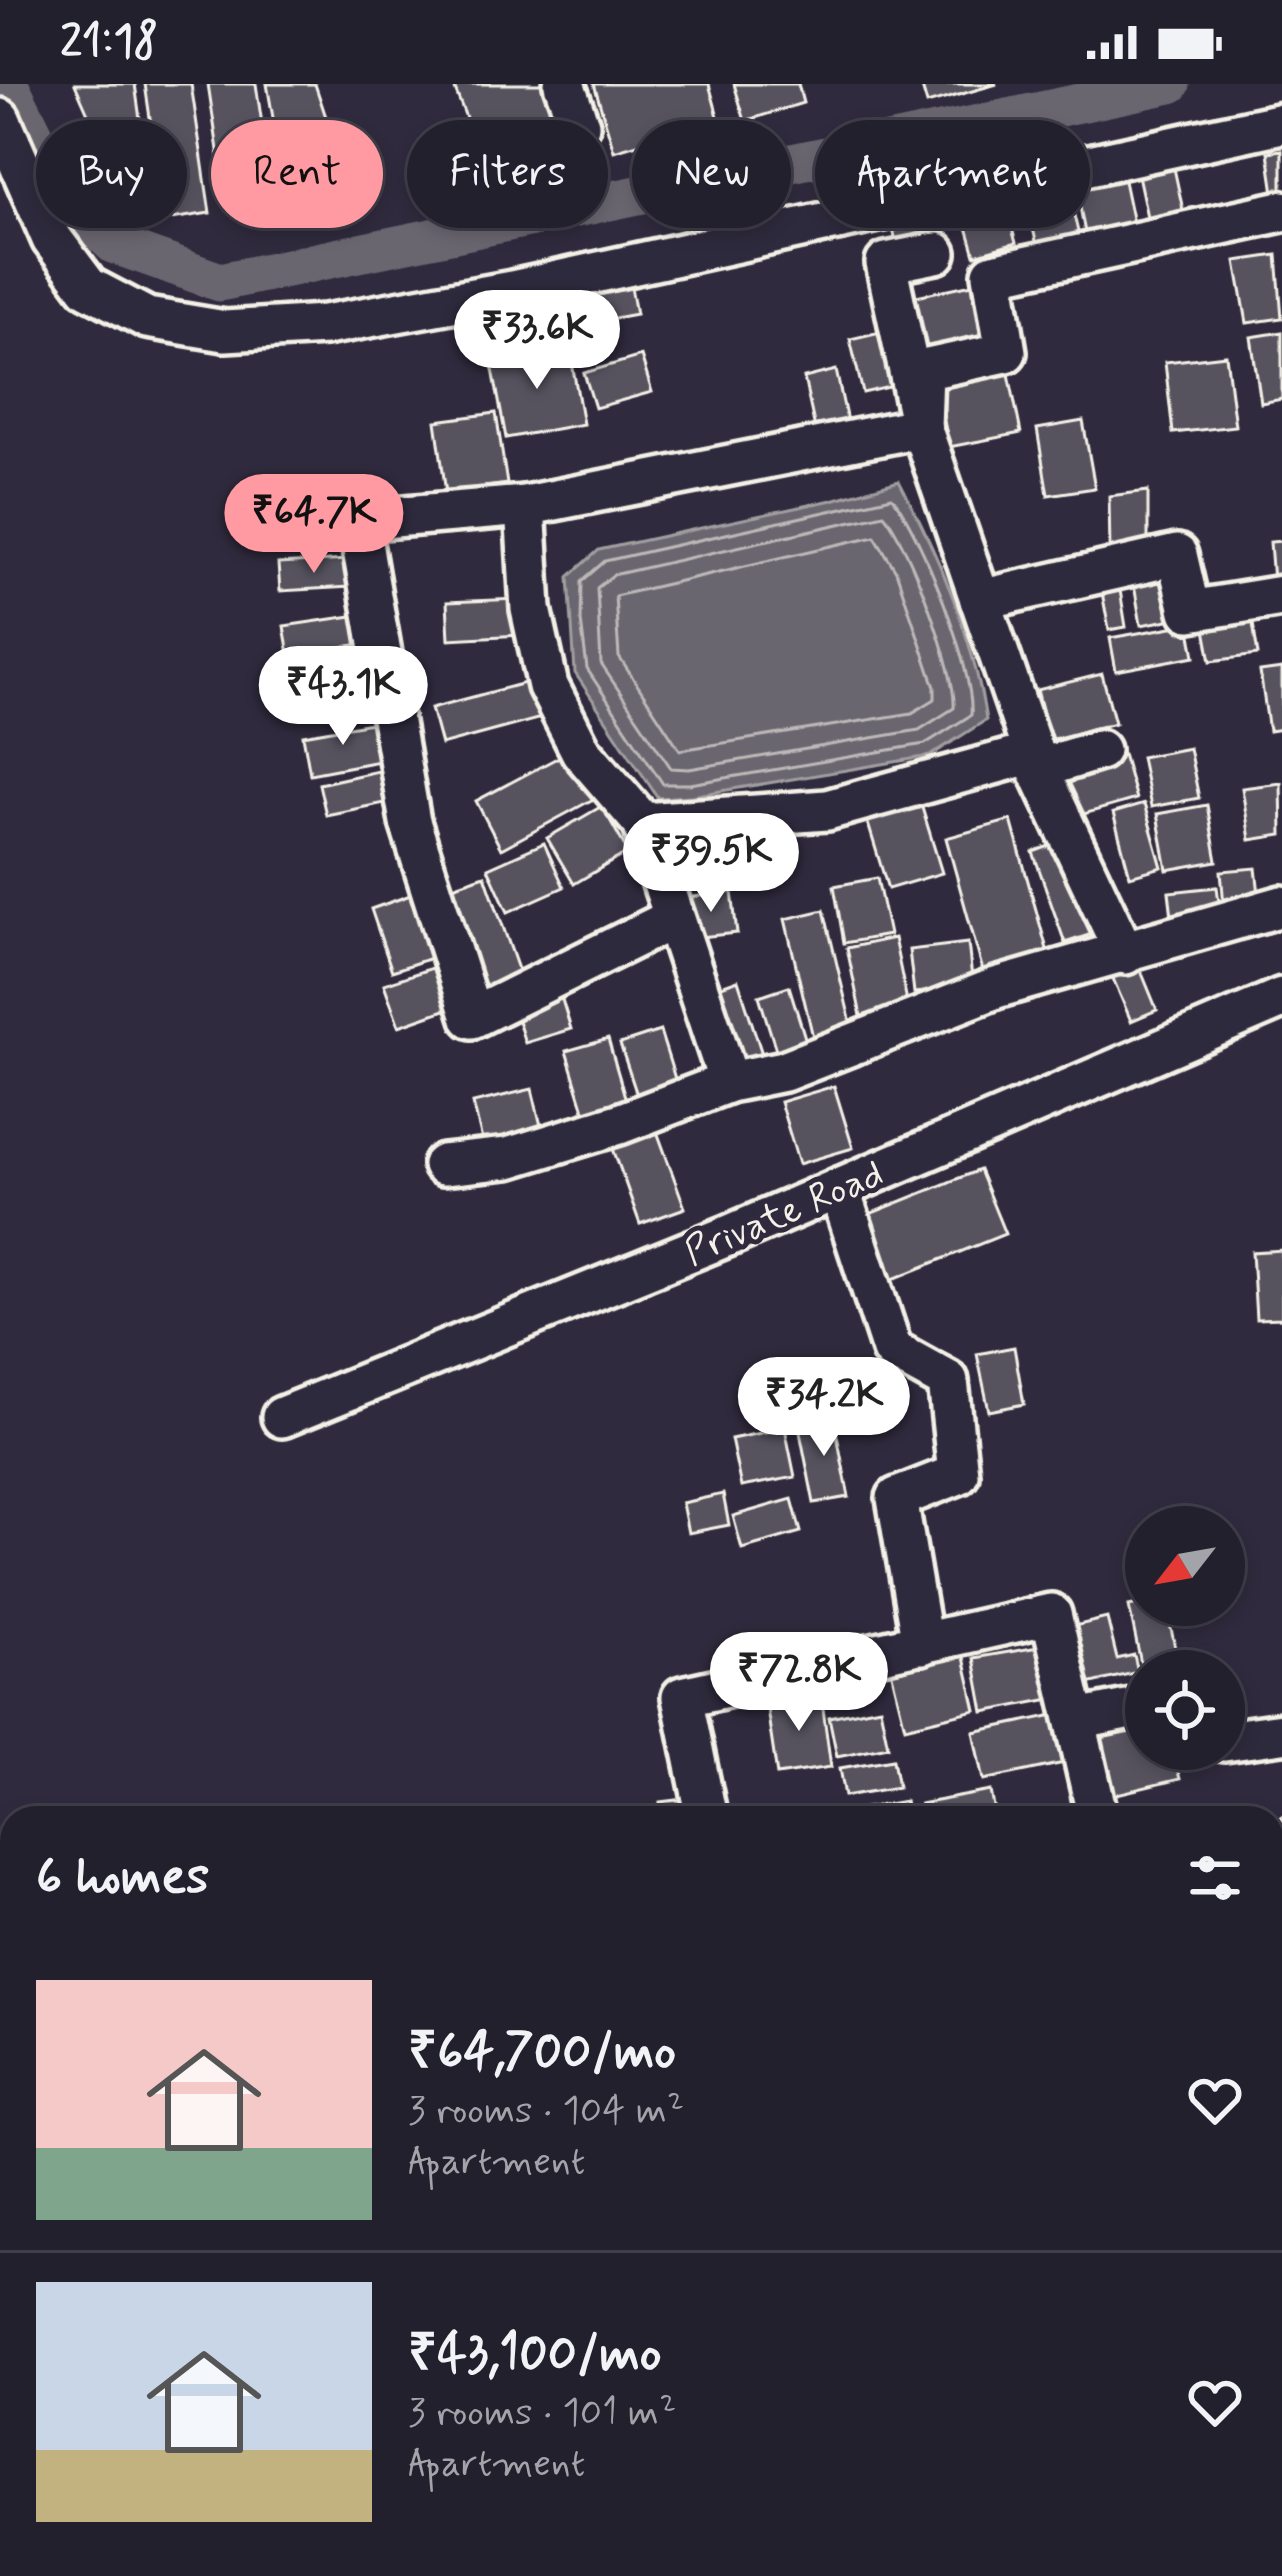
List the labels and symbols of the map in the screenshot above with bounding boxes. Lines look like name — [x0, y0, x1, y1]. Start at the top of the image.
pin: ₹33.6K — [439, 290, 635, 392]
pin: ₹64.7K — [216, 474, 412, 576]
pin: ₹43.1K — [245, 646, 441, 748]
pin: ₹39.5K — [613, 813, 809, 915]
street label: Private Road — [677, 1149, 892, 1279]
pin: ₹34.2K — [726, 1357, 922, 1459]
north arrow — [1125, 1506, 1245, 1626]
pin: ₹72.8K — [701, 1632, 897, 1734]

